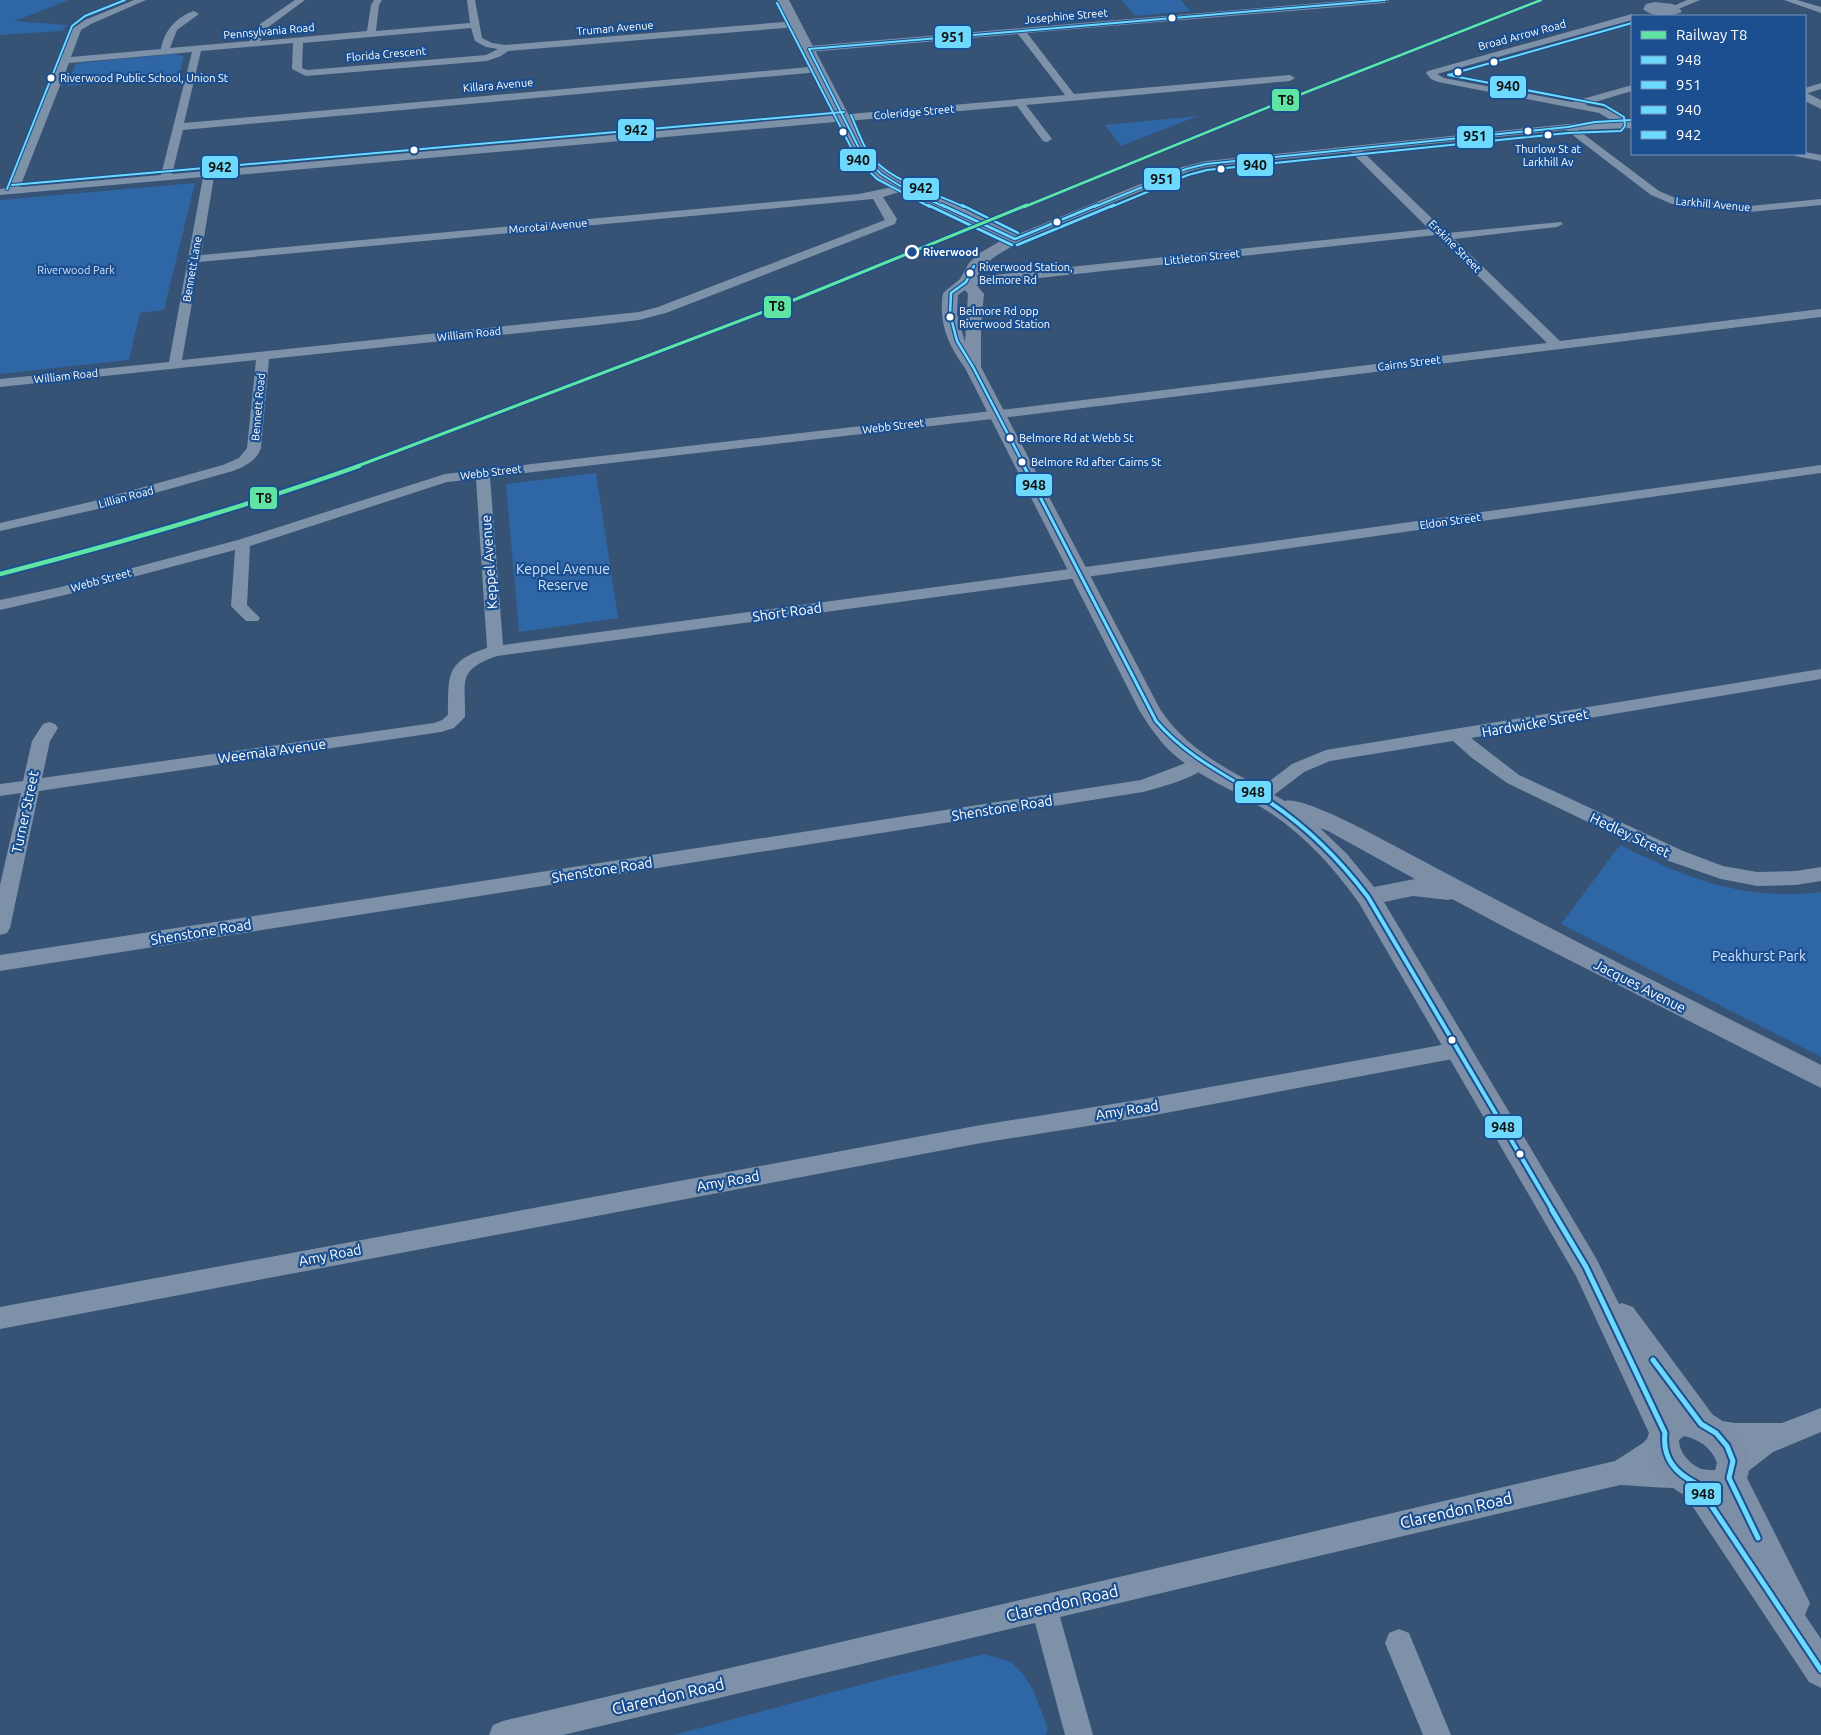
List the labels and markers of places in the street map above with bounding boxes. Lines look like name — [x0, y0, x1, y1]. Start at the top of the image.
unlabelled marker — [1167, 13, 1177, 23]
unlabelled marker — [1489, 57, 1499, 67]
unlabelled marker — [1453, 67, 1463, 77]
place label: Riverwood Public School, Union St — [60, 72, 229, 84]
marker: Riverwood Public School, Union St — [46, 73, 56, 83]
unlabelled marker — [1523, 126, 1533, 136]
unlabelled marker — [838, 127, 848, 137]
marker: Thurlow St at Larkhill Av — [1543, 130, 1553, 140]
place label: Thurlow St at Larkhill Av — [1515, 143, 1582, 168]
unlabelled marker — [409, 145, 419, 155]
unlabelled marker — [1216, 164, 1226, 174]
unlabelled marker — [1052, 217, 1062, 227]
marker: Riverwood — [905, 245, 919, 259]
place label: Riverwood — [923, 246, 978, 258]
place label: Riverwood Station, Belmore Rd — [979, 261, 1073, 286]
marker: Riverwood Station, Belmore Rd — [965, 268, 975, 278]
place label: Belmore Rd opp Riverwood Station — [959, 305, 1050, 330]
marker: Belmore Rd opp Riverwood Station — [945, 312, 955, 322]
place label: Belmore Rd at Webb St — [1019, 432, 1134, 444]
marker: Belmore Rd at Webb St — [1005, 433, 1015, 443]
place label: Belmore Rd after Cairns St — [1031, 456, 1162, 468]
marker: Belmore Rd after Cairns St — [1017, 457, 1027, 467]
unlabelled marker — [1447, 1035, 1457, 1045]
unlabelled marker — [1515, 1149, 1525, 1159]

